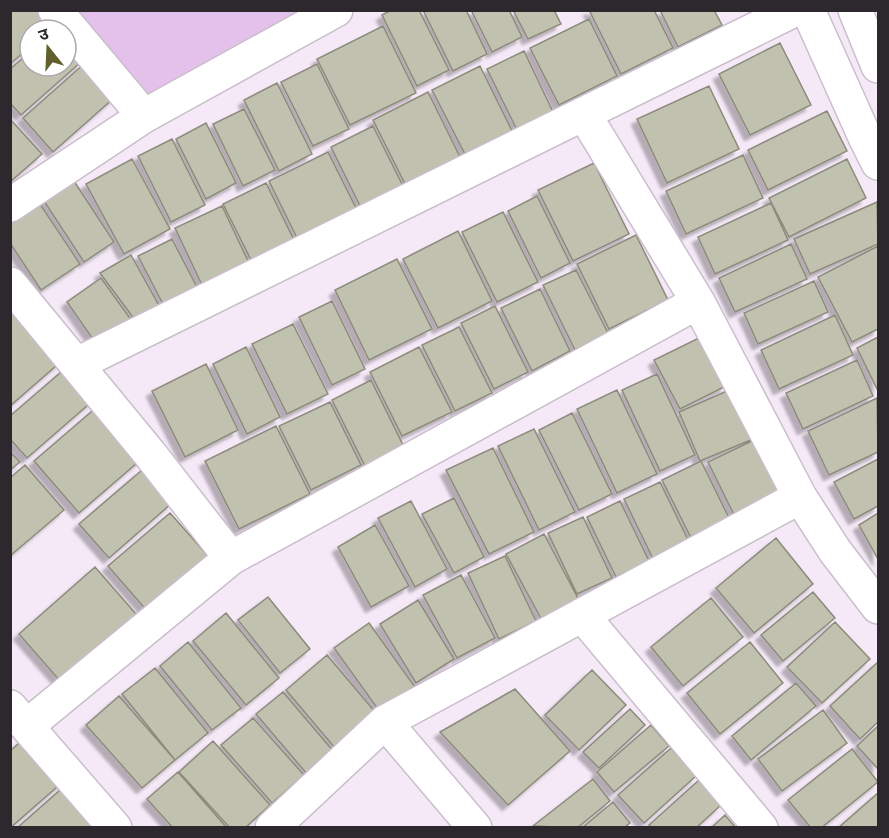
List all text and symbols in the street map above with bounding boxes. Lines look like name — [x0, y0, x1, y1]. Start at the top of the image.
north arrow — [18, 18, 78, 78]
text: उ — [36, 23, 52, 45]

